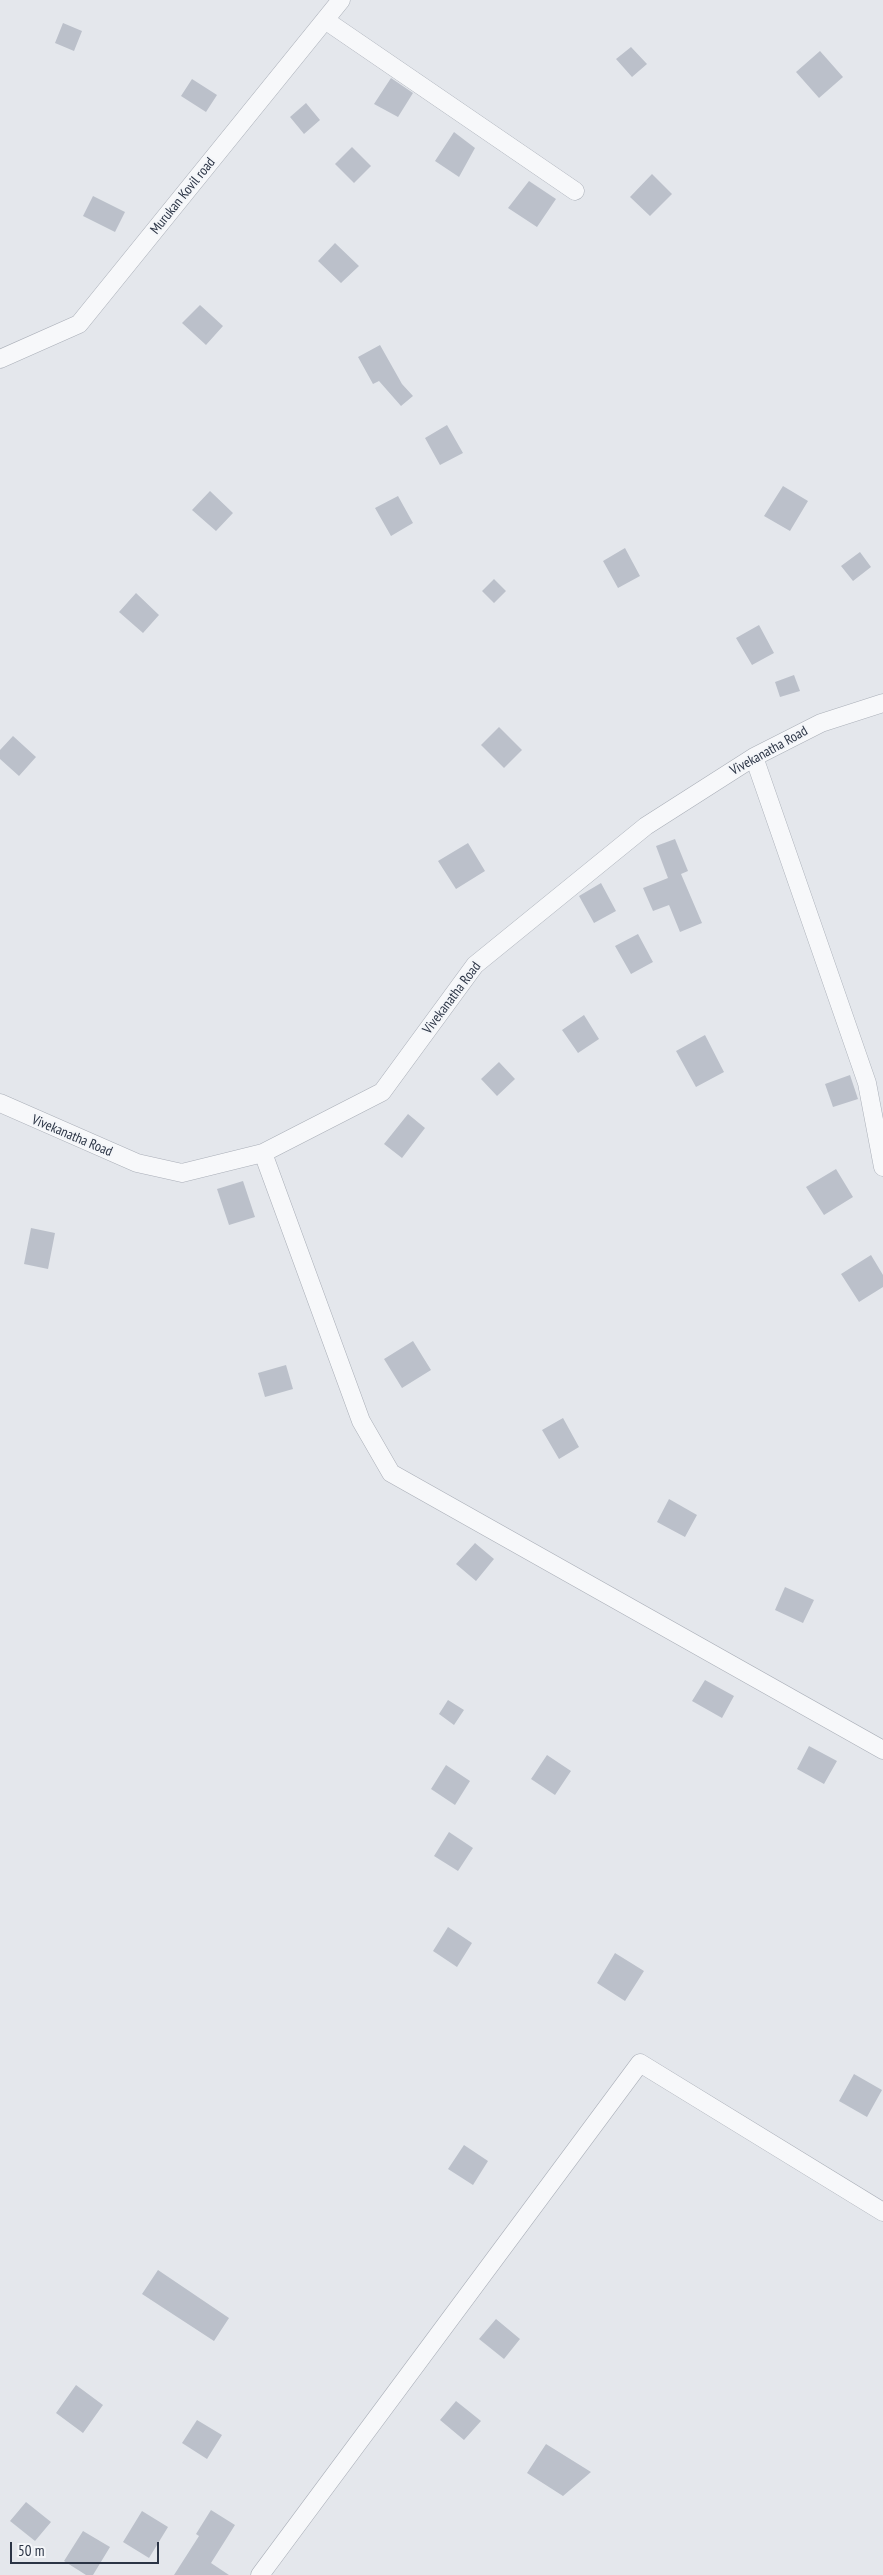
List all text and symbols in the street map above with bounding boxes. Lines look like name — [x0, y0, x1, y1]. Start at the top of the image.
street label: Murukan Kovil road — [147, 154, 219, 238]
street label: Vivekanatha Road — [727, 723, 811, 779]
street label: Vivekanatha Road — [419, 959, 485, 1037]
street label: Vivekanatha Road — [29, 1111, 115, 1161]
scale bar — [12, 2532, 161, 2564]
text: 50 m — [18, 2541, 44, 2560]

